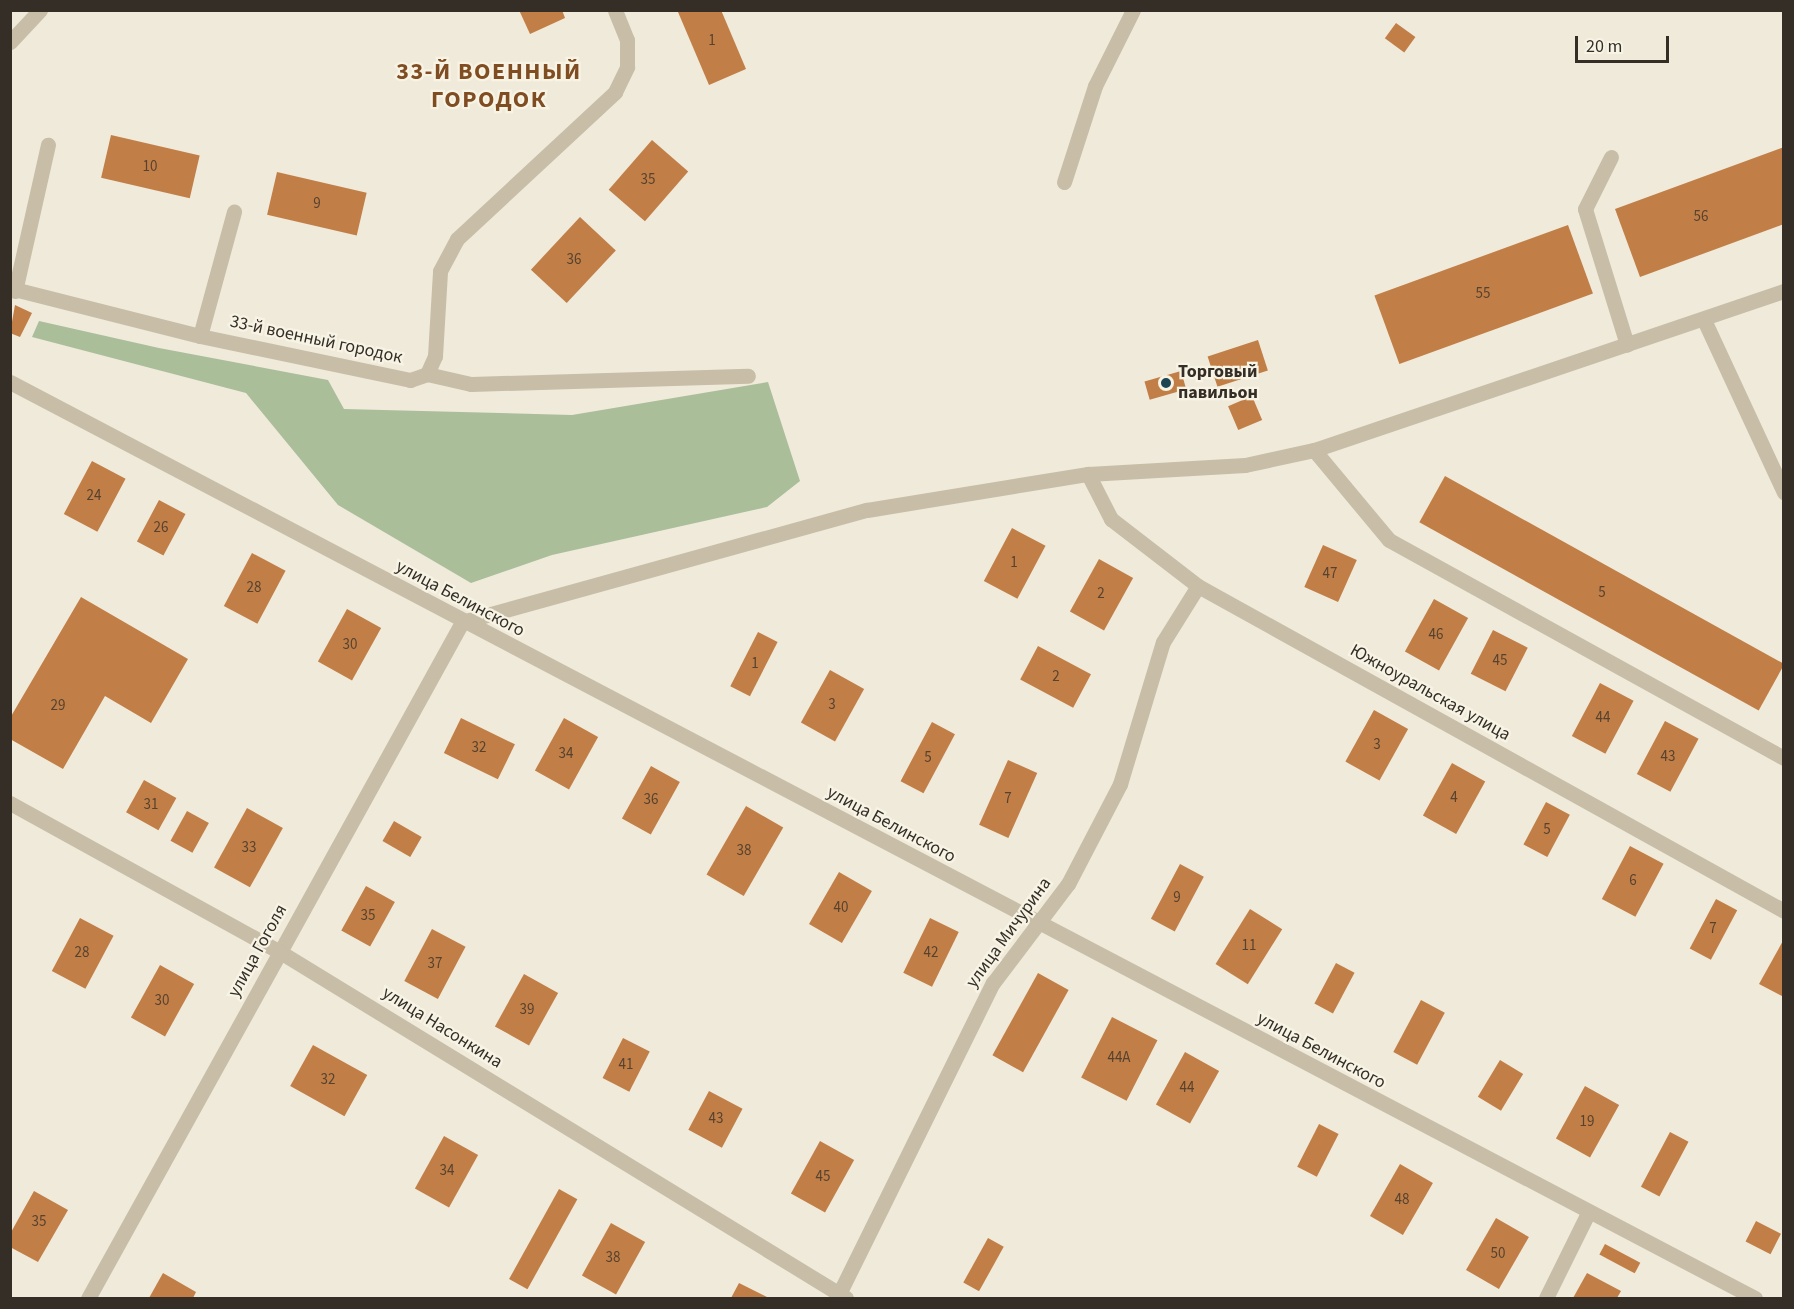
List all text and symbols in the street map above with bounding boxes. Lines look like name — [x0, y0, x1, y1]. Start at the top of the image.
scale bar — [1578, 24, 1672, 62]
house number: 1 — [708, 32, 716, 50]
text: 20 m — [1586, 34, 1622, 59]
district label: 33-Й ВОЕННЫЙ ГОРОДОК — [396, 58, 582, 114]
house number: 10 — [143, 158, 157, 176]
house number: 35 — [641, 171, 655, 189]
house number: 9 — [313, 195, 321, 213]
house number: 56 — [1694, 208, 1708, 226]
house number: 36 — [567, 251, 581, 269]
house number: 55 — [1476, 285, 1490, 303]
street label: 33-й военный городок — [228, 311, 404, 369]
place label: Торговый павильон — [1178, 362, 1258, 404]
marker: Торговый павильон — [1159, 376, 1173, 390]
house number: 24 — [87, 487, 101, 505]
house number: 26 — [154, 519, 168, 537]
house number: 1 — [1010, 554, 1018, 572]
street label: улица Белинского — [392, 556, 528, 642]
house number: 47 — [1323, 565, 1337, 583]
house number: 28 — [247, 579, 261, 597]
house number: 5 — [1598, 584, 1606, 602]
house number: 2 — [1097, 585, 1105, 603]
house number: 46 — [1429, 626, 1443, 644]
house number: 30 — [343, 636, 357, 654]
street label: Южноуральская улица — [1346, 640, 1514, 746]
house number: 45 — [1493, 652, 1507, 670]
house number: 1 — [751, 655, 759, 673]
house number: 2 — [1052, 668, 1060, 686]
house number: 3 — [828, 696, 836, 714]
house number: 29 — [51, 697, 65, 715]
house number: 44 — [1596, 709, 1610, 727]
house number: 3 — [1373, 736, 1381, 754]
house number: 32 — [472, 739, 486, 757]
house number: 34 — [559, 745, 573, 763]
house number: 43 — [1661, 748, 1675, 766]
house number: 5 — [924, 749, 932, 767]
street label: улица Белинского — [823, 782, 959, 868]
house number: 4 — [1450, 789, 1458, 807]
house number: 7 — [1004, 790, 1012, 808]
house number: 36 — [644, 791, 658, 809]
house number: 31 — [144, 796, 158, 814]
house number: 5 — [1543, 821, 1551, 839]
house number: 33 — [242, 839, 256, 857]
house number: 38 — [737, 842, 751, 860]
house number: 6 — [1629, 872, 1637, 890]
street label: улица Мичурина — [962, 874, 1056, 992]
house number: 9 — [1173, 889, 1181, 907]
house number: 40 — [834, 899, 848, 917]
street label: улица Гоголя — [224, 901, 292, 1001]
house number: 35 — [361, 907, 375, 925]
house number: 7 — [1709, 920, 1717, 938]
house number: 11 — [1242, 937, 1256, 955]
house number: 28 — [75, 944, 89, 962]
house number: 42 — [924, 944, 938, 962]
house number: 37 — [428, 955, 442, 973]
street label: улица Насонкина — [378, 982, 506, 1074]
house number: 30 — [155, 992, 169, 1010]
house number: 39 — [520, 1001, 534, 1019]
street label: улица Белинского — [1253, 1008, 1389, 1094]
house number: 44А — [1107, 1049, 1131, 1067]
house number: 41 — [619, 1056, 633, 1074]
house number: 32 — [321, 1071, 335, 1089]
house number: 44 — [1180, 1079, 1194, 1097]
house number: 43 — [709, 1110, 723, 1128]
house number: 19 — [1580, 1113, 1594, 1131]
house number: 34 — [440, 1162, 454, 1180]
house number: 45 — [816, 1168, 830, 1186]
house number: 48 — [1395, 1191, 1409, 1209]
house number: 35 — [32, 1213, 46, 1231]
house number: 50 — [1491, 1245, 1505, 1263]
house number: 38 — [606, 1249, 620, 1267]

